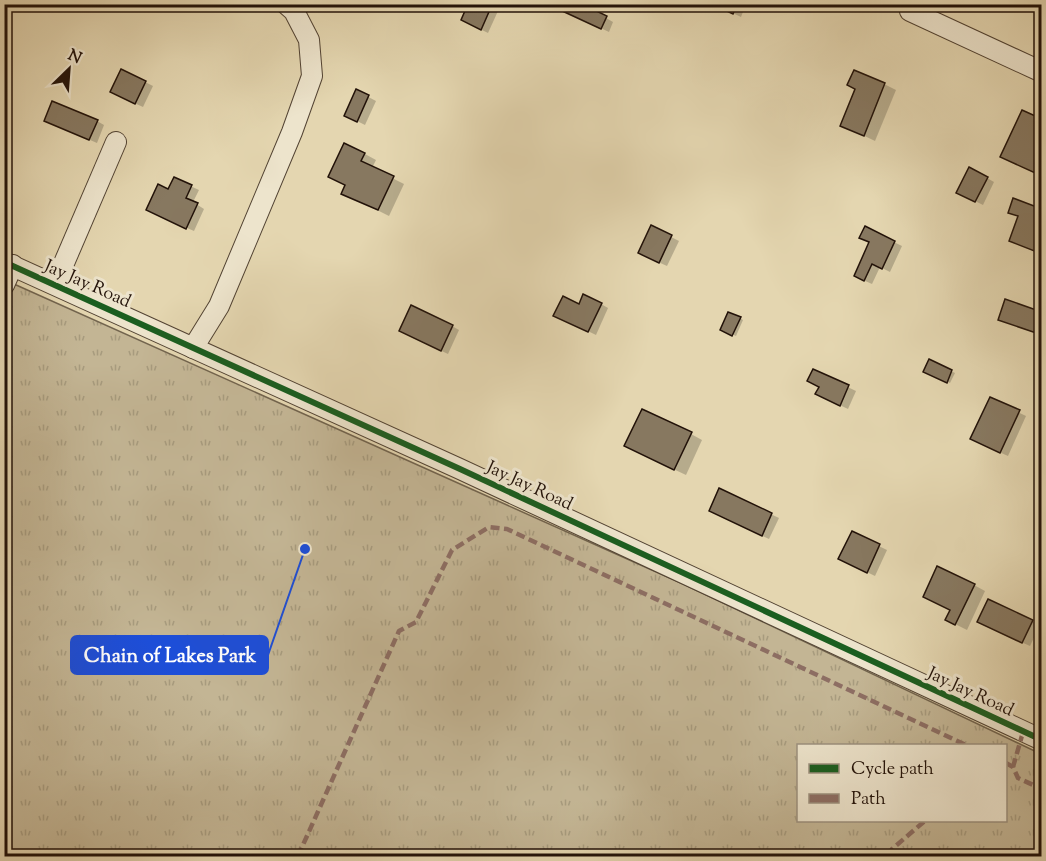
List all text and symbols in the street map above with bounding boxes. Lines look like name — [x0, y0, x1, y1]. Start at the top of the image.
north arrow — [39, 39, 99, 99]
text: N — [64, 45, 85, 71]
street label: Jay Jay Road — [39, 254, 135, 316]
street label: Jay Jay Road — [481, 455, 577, 518]
callout: Chain of Lakes Park — [71, 636, 268, 674]
text: Chain of Lakes Park — [84, 643, 256, 672]
street label: Jay Jay Road — [922, 661, 1018, 724]
legend — [797, 744, 1007, 822]
text: Cycle path — [851, 757, 934, 783]
text: Path — [851, 787, 886, 813]

